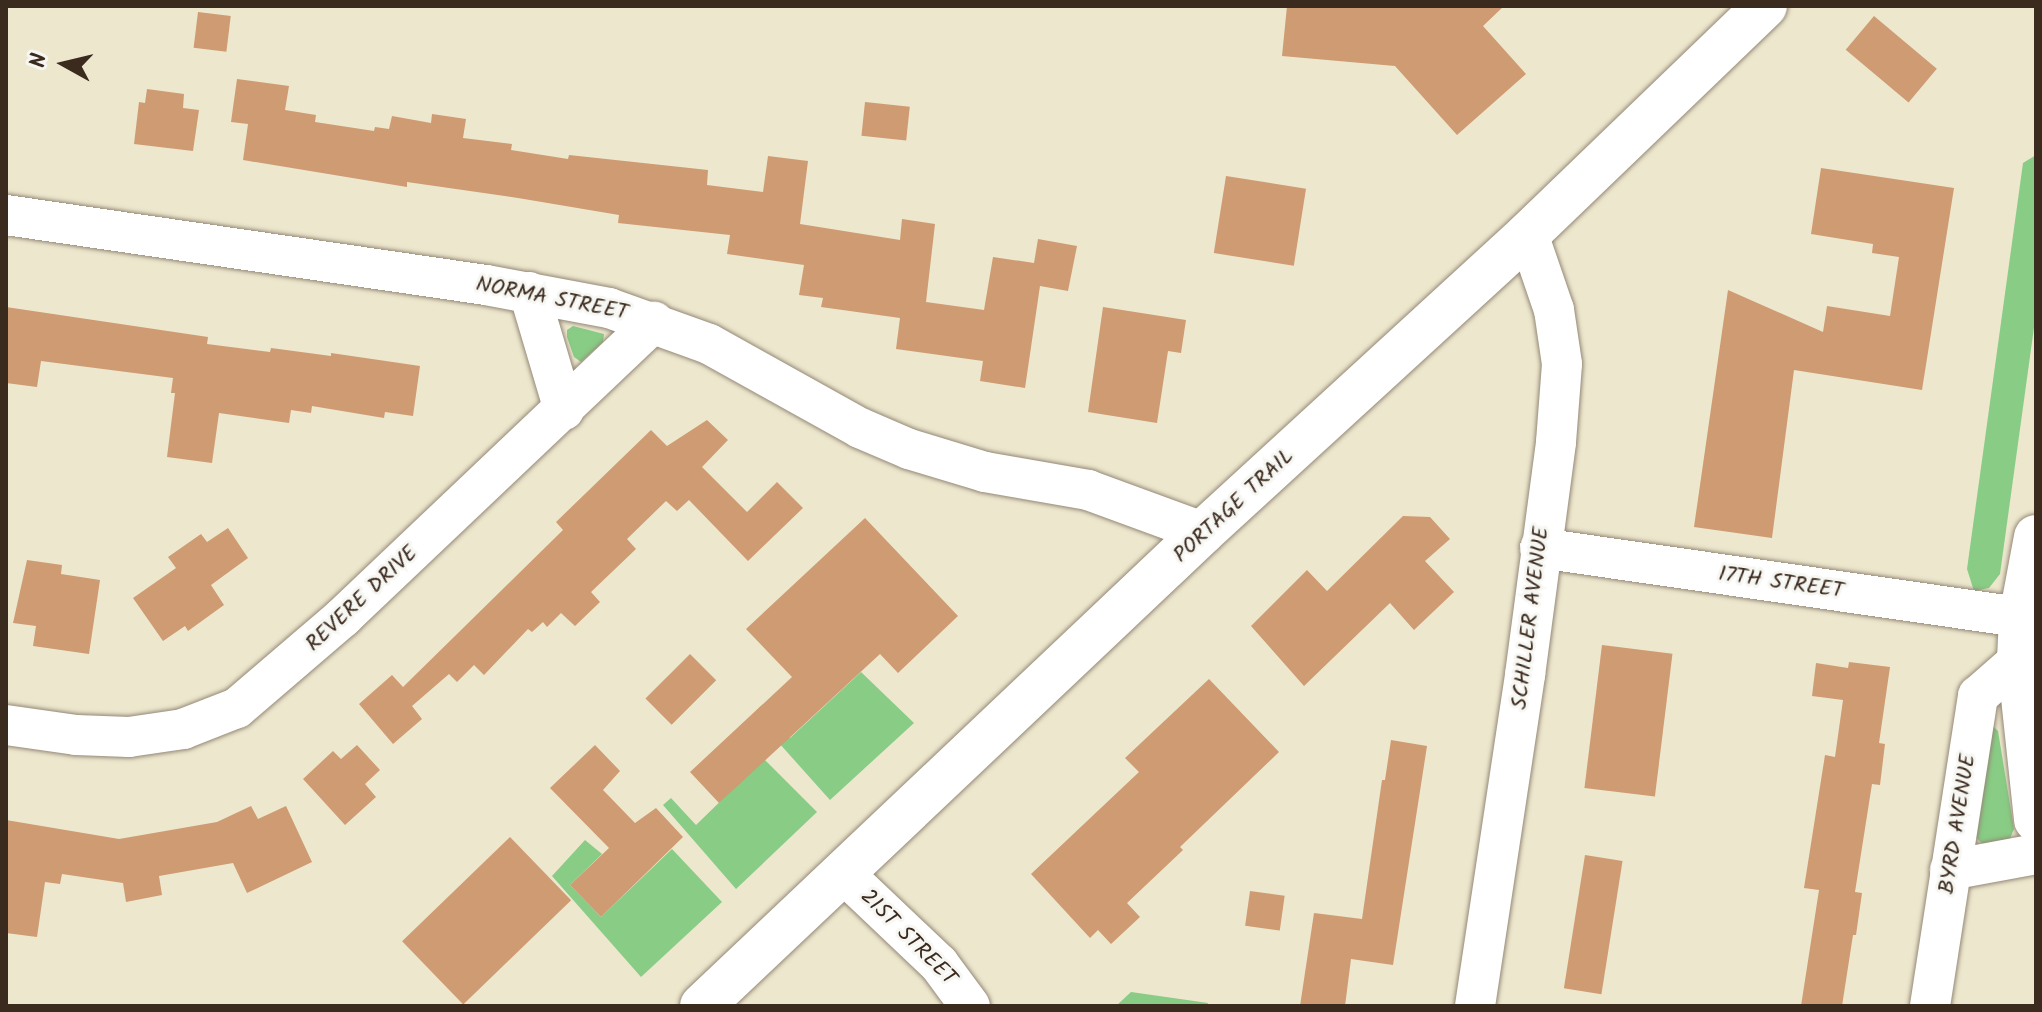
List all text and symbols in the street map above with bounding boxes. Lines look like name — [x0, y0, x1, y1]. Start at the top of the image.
north arrow — [24, 24, 104, 104]
text: N — [21, 51, 58, 70]
street label: NORMA STREET — [474, 271, 630, 327]
street label: PORTAGE TRAIL — [1168, 443, 1300, 569]
street label: SCHILLER AVENUE — [1507, 525, 1555, 711]
street label: REVERE DRIVE — [301, 540, 423, 658]
street label: 17TH STREET — [1717, 561, 1845, 605]
street label: BYRD AVENUE — [1934, 752, 1982, 896]
street label: 21ST STREET — [854, 884, 962, 992]

